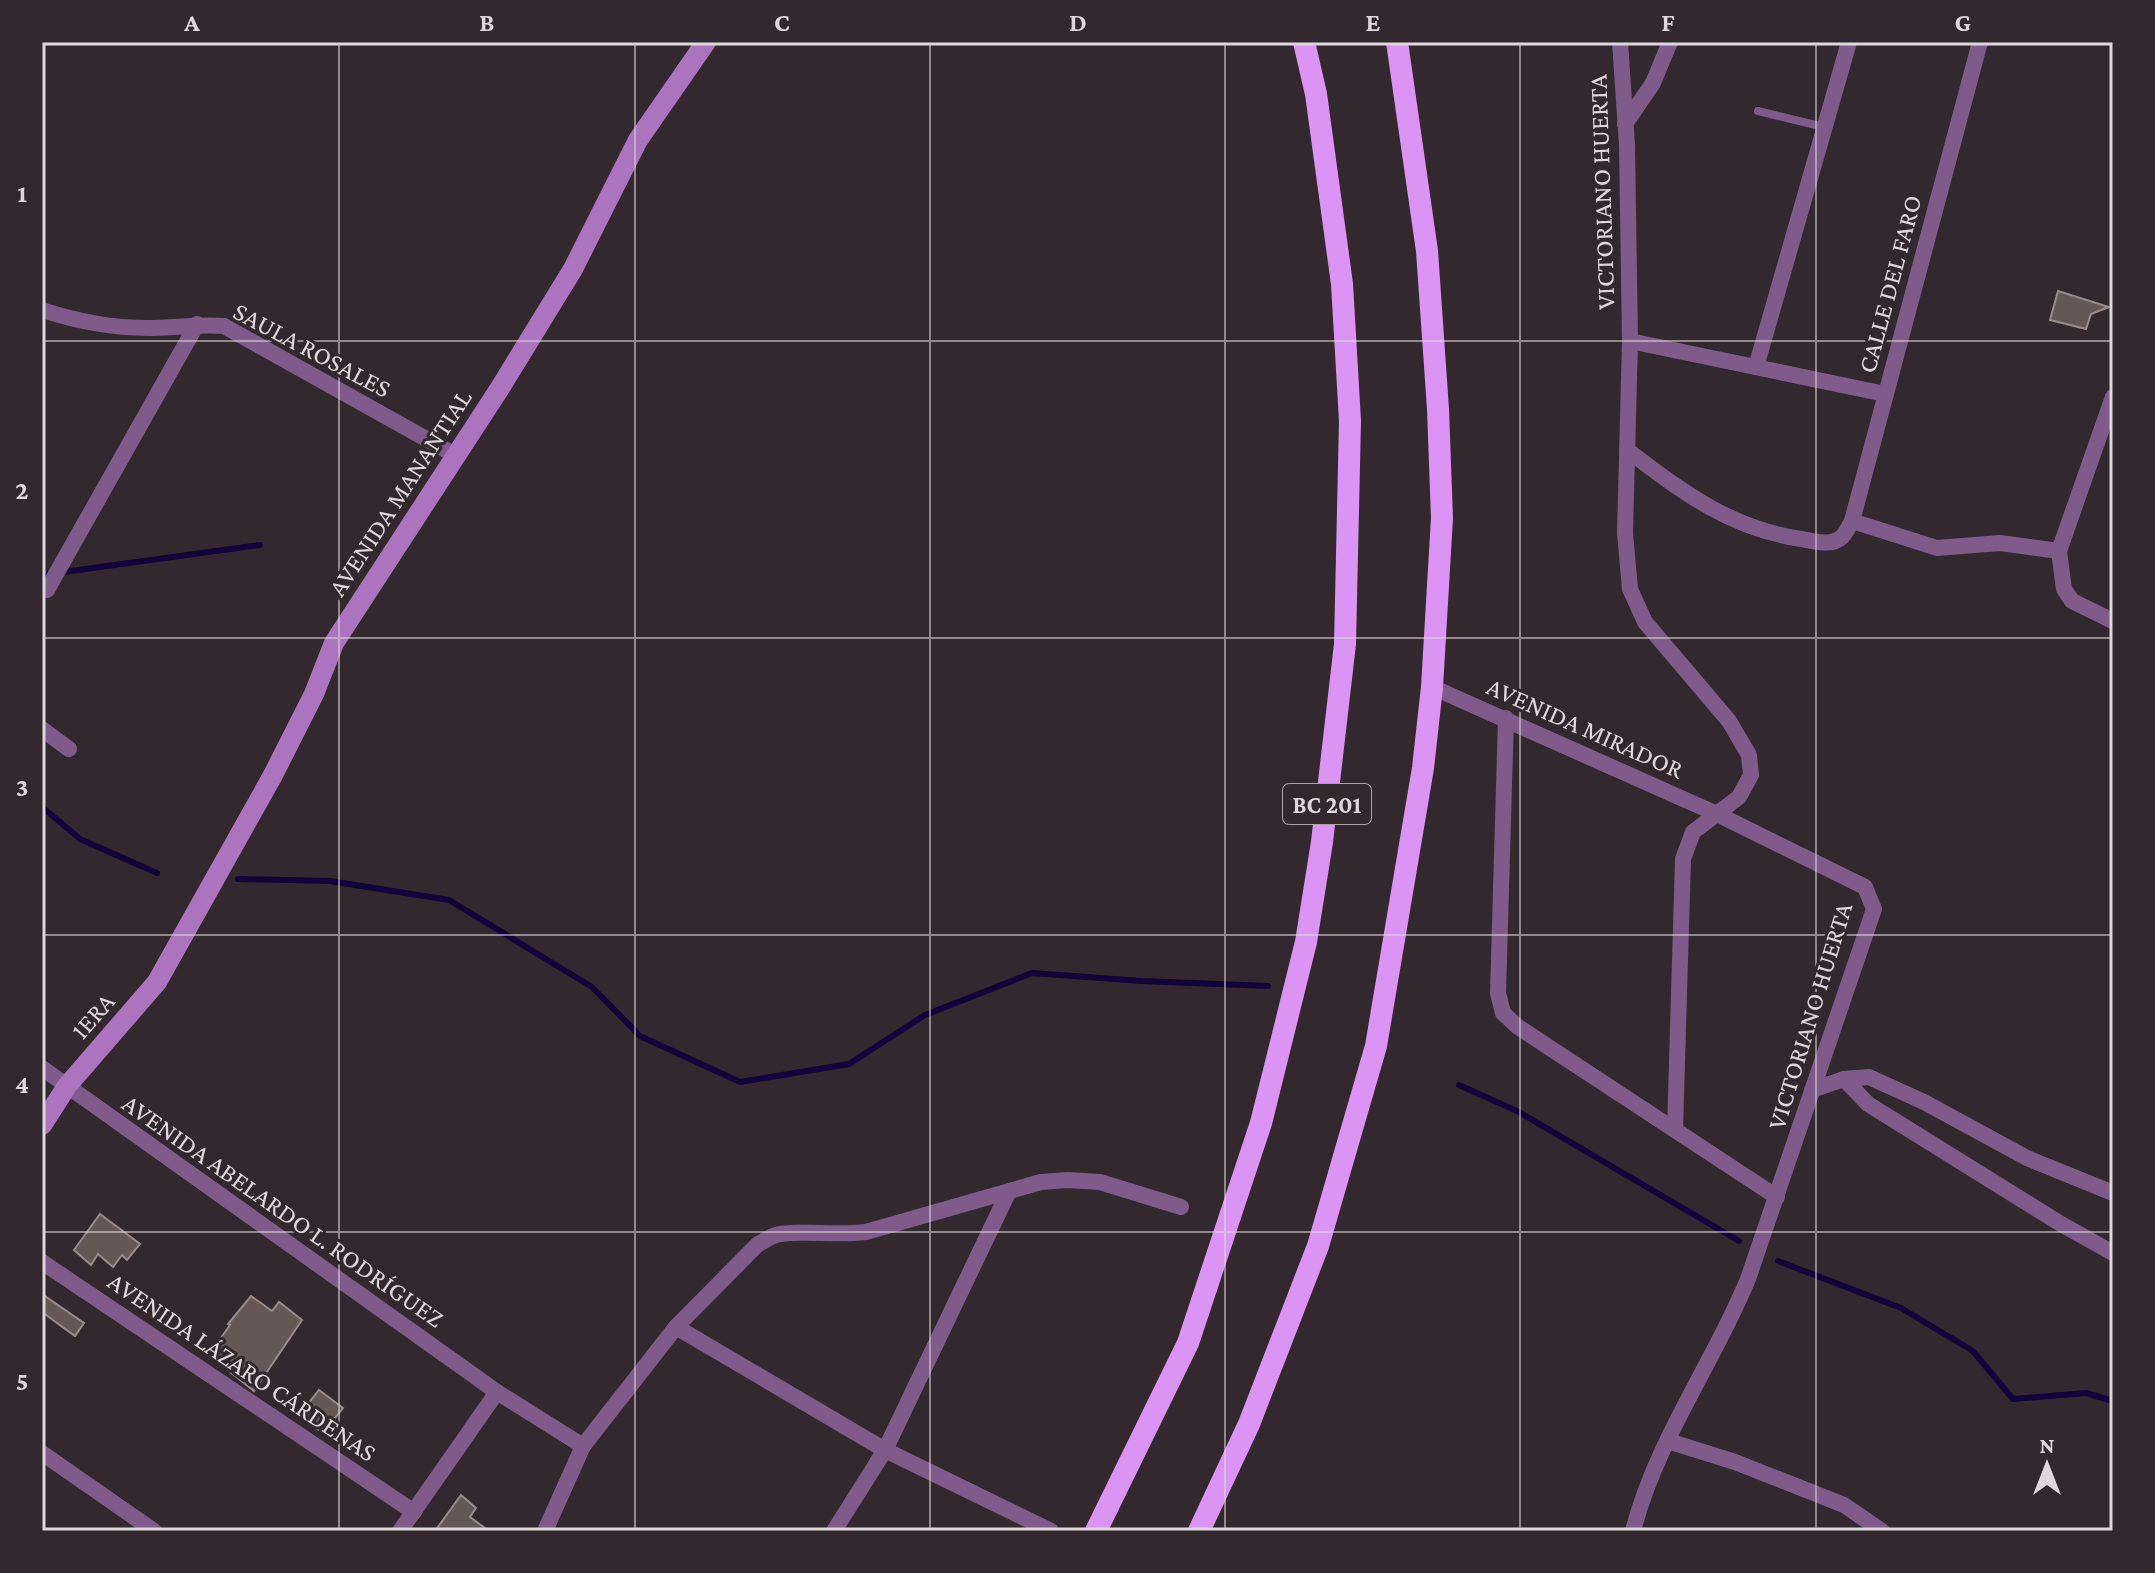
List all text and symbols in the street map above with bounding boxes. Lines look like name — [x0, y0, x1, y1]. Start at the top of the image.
text: A — [183, 8, 200, 37]
text: B — [479, 8, 495, 37]
text: C — [774, 8, 790, 37]
text: D — [1069, 8, 1087, 37]
text: E — [1366, 8, 1381, 37]
text: F — [1661, 8, 1675, 37]
text: G — [1955, 8, 1971, 37]
street label: VICTORIANO HUERTA — [1583, 73, 1621, 310]
text: 1 — [17, 179, 27, 208]
street label: CALLE DEL FARO — [1852, 192, 1928, 376]
street label: SAULA ROSALES — [228, 296, 396, 404]
street label: AVENIDA MANANTIAL — [322, 384, 478, 602]
text: 2 — [15, 476, 29, 505]
street label: AVENIDA MIRADOR — [1482, 672, 1688, 785]
text: 3 — [16, 773, 28, 802]
road number: BC 201 — [1283, 784, 1371, 824]
street label: VICTORIANO HUERTA — [1762, 899, 1858, 1133]
street label: 1ERA — [65, 987, 121, 1045]
text: 4 — [15, 1070, 29, 1099]
street label: AVENIDA ABELARDO L. RODRÍGUEZ — [117, 1088, 449, 1334]
street label: AVENIDA LÁZARO CÁRDENAS — [103, 1266, 381, 1468]
text: 5 — [16, 1367, 28, 1396]
north arrow — [2007, 1425, 2087, 1505]
text: N — [2040, 1433, 2055, 1458]

